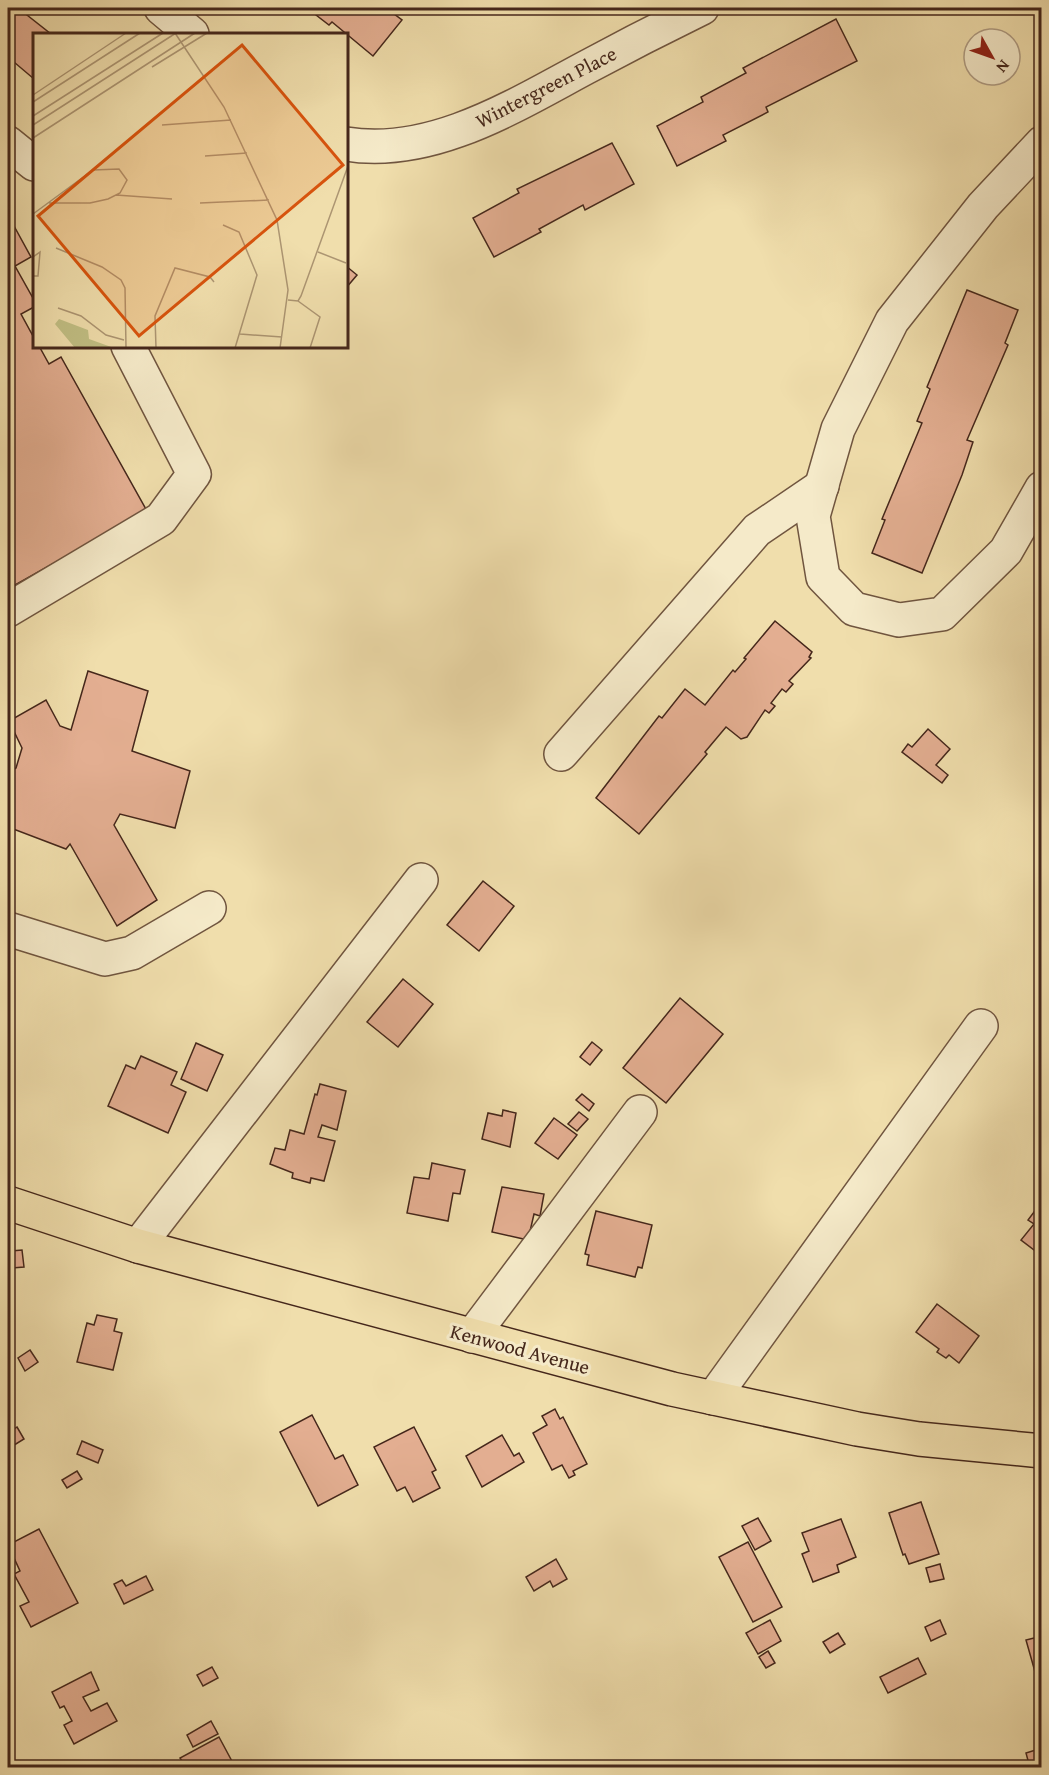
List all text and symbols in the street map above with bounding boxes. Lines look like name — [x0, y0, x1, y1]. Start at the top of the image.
north arrow — [962, 27, 1022, 87]
inset map — [33, 33, 348, 348]
street label: Wintergreen Place — [470, 38, 621, 135]
text: N — [991, 55, 1016, 79]
street label: Kenwood Avenue — [447, 1316, 593, 1381]

